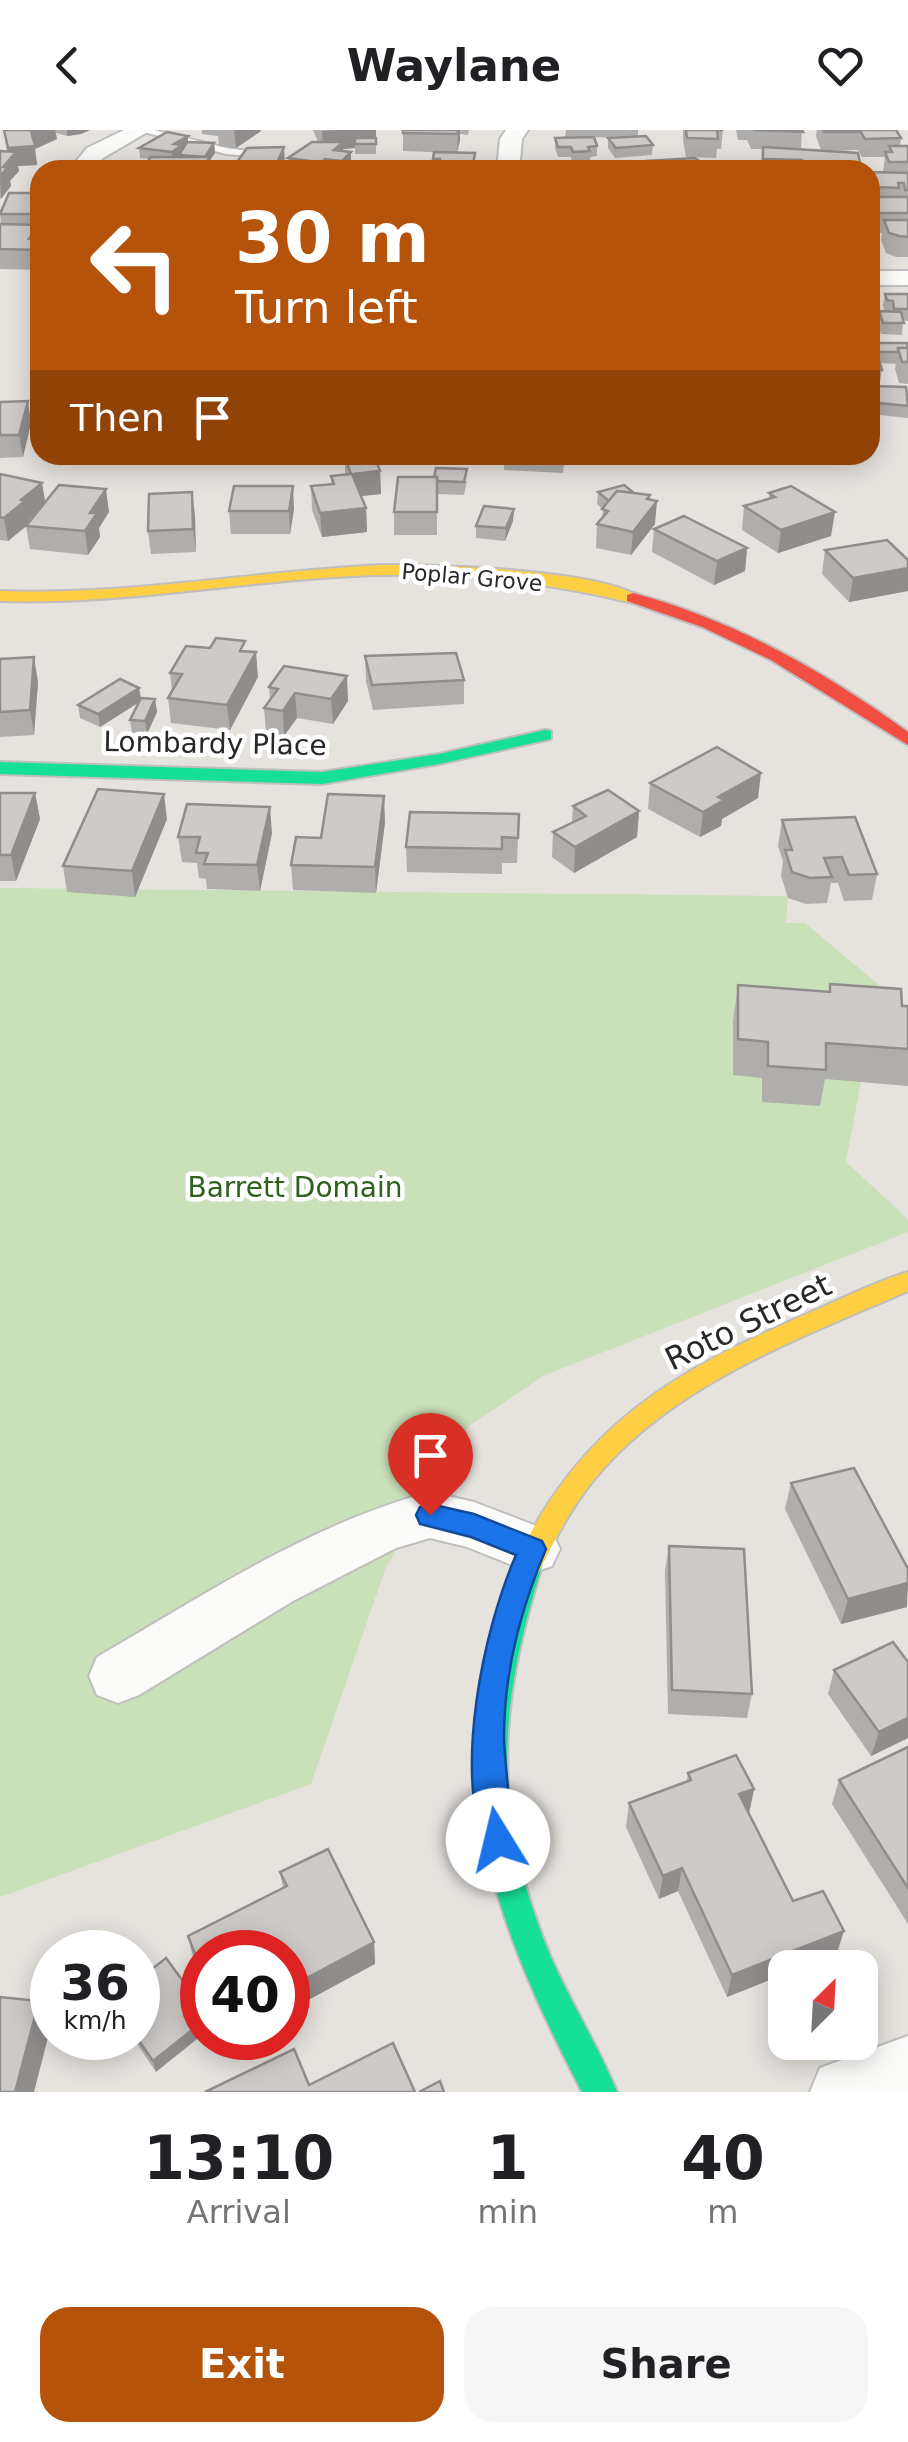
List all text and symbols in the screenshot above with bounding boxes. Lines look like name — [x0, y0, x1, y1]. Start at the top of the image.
icon: back — [40, 38, 95, 93]
icon: heart — [813, 38, 868, 93]
text: Waylane — [347, 39, 561, 92]
text: 30 m — [235, 197, 430, 279]
icon: left — [70, 200, 200, 330]
text: Turn left — [235, 281, 418, 334]
icon: arrive — [185, 390, 240, 445]
text: Then — [70, 396, 165, 440]
street label: Poplar Grove — [401, 559, 543, 596]
street label: Lombardy Place — [103, 725, 327, 762]
park label: Barrett Domain — [187, 1171, 403, 1204]
street label: Roto Street — [659, 1265, 837, 1379]
pin — [388, 1413, 473, 1516]
icon: arrive — [403, 1428, 458, 1483]
position arrow — [446, 1788, 550, 1892]
speed limit sign: 40 — [180, 1930, 310, 2060]
north arrow — [768, 1950, 878, 2060]
map controls — [768, 1950, 878, 2060]
text: 36 — [60, 1954, 130, 2012]
text: km/h — [63, 2006, 127, 2035]
text: 13:10 — [143, 2123, 334, 2193]
text: 1 — [487, 2123, 529, 2193]
text: 40 — [681, 2123, 765, 2193]
text: Arrival — [187, 2193, 291, 2231]
text: min — [478, 2193, 538, 2231]
text: m — [707, 2193, 739, 2231]
button: Exit — [40, 2307, 444, 2422]
button: Share — [464, 2307, 868, 2422]

